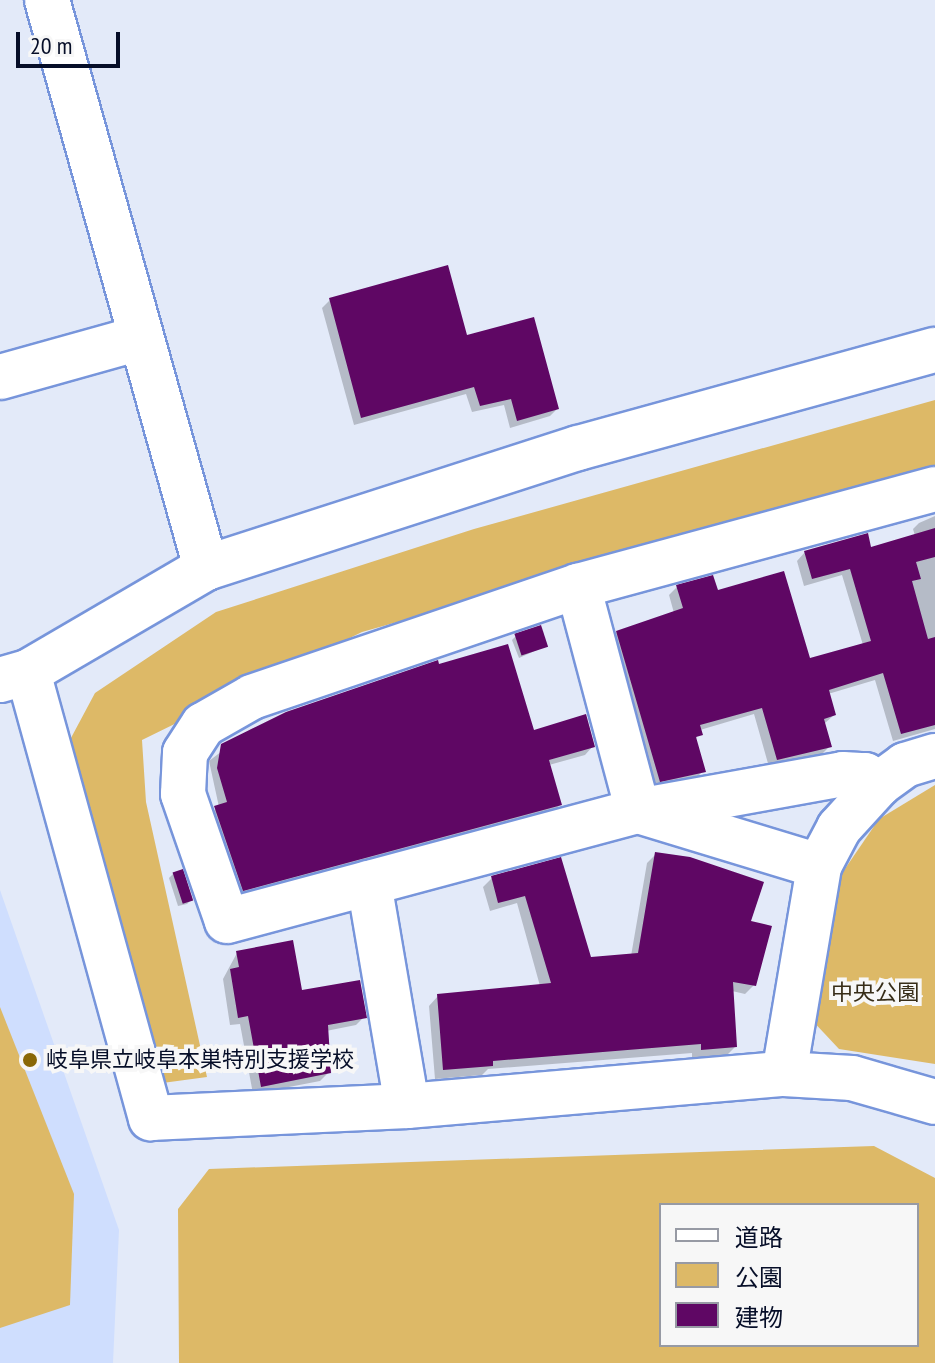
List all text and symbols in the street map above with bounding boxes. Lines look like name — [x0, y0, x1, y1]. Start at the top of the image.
scale bar — [20, 16, 124, 66]
text: 20 m — [30, 30, 72, 61]
park label: 中央公園 — [831, 980, 919, 1006]
place label: 岐阜県立岐阜本巣特別支援学校 — [46, 1047, 354, 1073]
marker: 岐阜県立岐阜本巣特別支援学校 — [21, 1051, 39, 1069]
legend — [659, 1203, 919, 1347]
text: 道路 — [735, 1222, 783, 1253]
text: 公園 — [735, 1262, 783, 1293]
text: 建物 — [735, 1302, 783, 1333]

